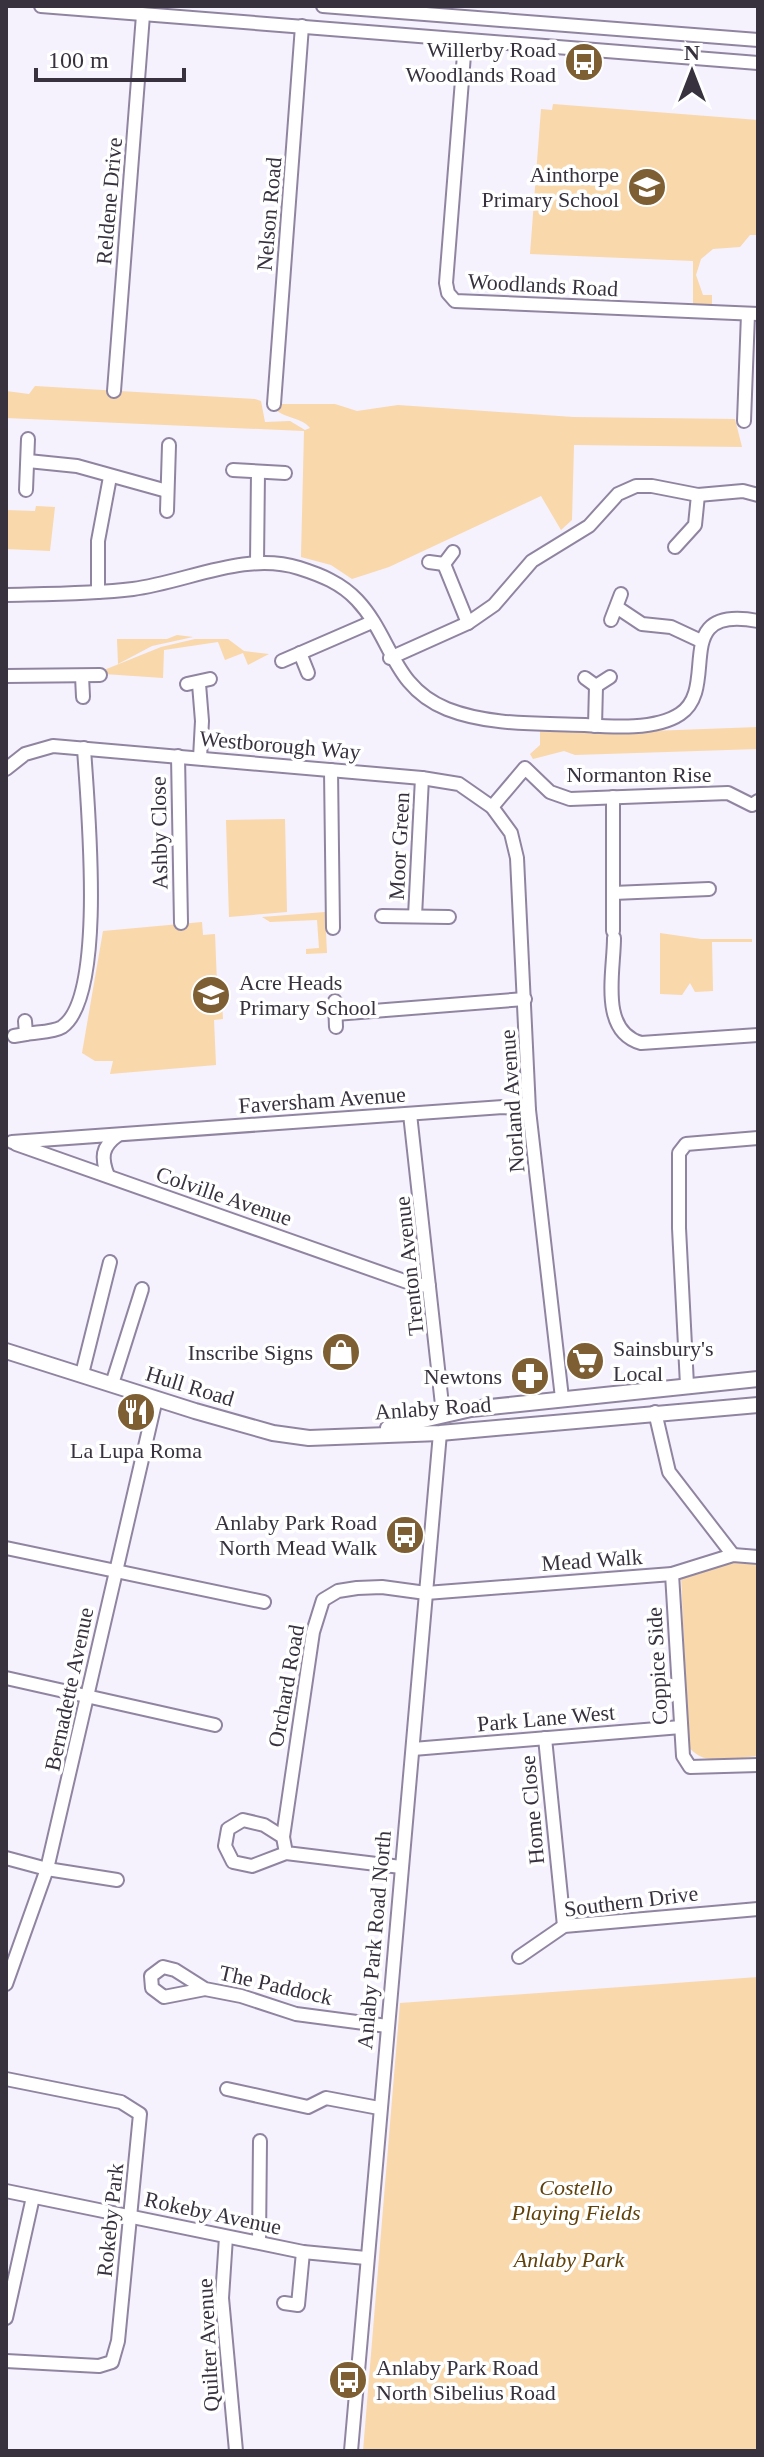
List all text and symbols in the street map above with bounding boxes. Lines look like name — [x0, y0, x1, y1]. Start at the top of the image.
scale bar — [36, 32, 184, 82]
north arrow — [652, 32, 732, 112]
place label: Willerby Road Woodlands Road — [406, 37, 556, 87]
text: N — [684, 40, 700, 65]
bus stop icon: Willerby Road Woodlands Road — [563, 41, 605, 83]
text: 100 m — [48, 47, 109, 73]
street label: Reldene Drive — [91, 136, 127, 266]
street label: Nelson Road — [252, 156, 286, 272]
place label: Ainthorpe Primary School — [482, 162, 619, 212]
school or university icon: Ainthorpe Primary School — [626, 166, 668, 208]
street label: Woodlands Road — [467, 269, 619, 301]
street label: Westborough Way — [198, 726, 362, 764]
street label: Normanton Rise — [567, 762, 711, 787]
street label: Ashby Close — [146, 776, 172, 890]
street label: Moor Green — [384, 791, 414, 901]
place label: Acre Heads Primary School — [239, 970, 377, 1020]
school or university icon: Acre Heads Primary School — [190, 974, 232, 1016]
street label: Norland Avenue — [495, 1029, 529, 1173]
street label: Faversham Avenue — [238, 1082, 406, 1118]
street label: Colville Avenue — [153, 1161, 295, 1231]
street label: Trenton Avenue — [389, 1195, 429, 1337]
shop icon: Inscribe Signs — [320, 1331, 362, 1373]
place label: Sainsbury's Local — [613, 1336, 714, 1386]
place label: Inscribe Signs — [188, 1340, 313, 1365]
supermarket icon: Sainsbury's Local — [564, 1340, 606, 1382]
pharmacy icon: Newtons — [509, 1355, 551, 1397]
street label: Hull Road — [143, 1361, 237, 1411]
place label: Newtons — [424, 1364, 502, 1389]
restaurant icon: La Lupa Roma — [115, 1391, 157, 1433]
street label: Anlaby Road — [374, 1391, 492, 1425]
place label: La Lupa Roma — [70, 1438, 202, 1463]
place label: Anlaby Park Road North Mead Walk — [214, 1510, 377, 1560]
bus stop icon: Anlaby Park Road North Mead Walk — [384, 1514, 426, 1556]
street label: Mead Walk — [541, 1544, 643, 1576]
street label: Bernadette Avenue — [39, 1605, 99, 1773]
street label: Coppice Side — [641, 1606, 673, 1726]
street label: Orchard Road — [263, 1623, 309, 1749]
street label: Park Lane West — [476, 1700, 616, 1736]
street label: Home Close — [515, 1754, 549, 1866]
street label: Anlaby Park Road North — [352, 1830, 396, 2050]
street label: Southern Drive — [562, 1880, 700, 1922]
street label: The Paddock — [217, 1960, 335, 2010]
street label: Rokeby Park — [92, 2162, 128, 2278]
park label: Costello Playing Fields — [511, 2175, 640, 2225]
street label: Rokeby Avenue — [142, 2186, 284, 2240]
park label: Anlaby Park — [512, 2247, 626, 2272]
street label: Quilter Avenue — [192, 2278, 224, 2412]
place label: Anlaby Park Road North Sibelius Road — [376, 2355, 556, 2405]
bus stop icon: Anlaby Park Road North Sibelius Road — [327, 2359, 369, 2401]

